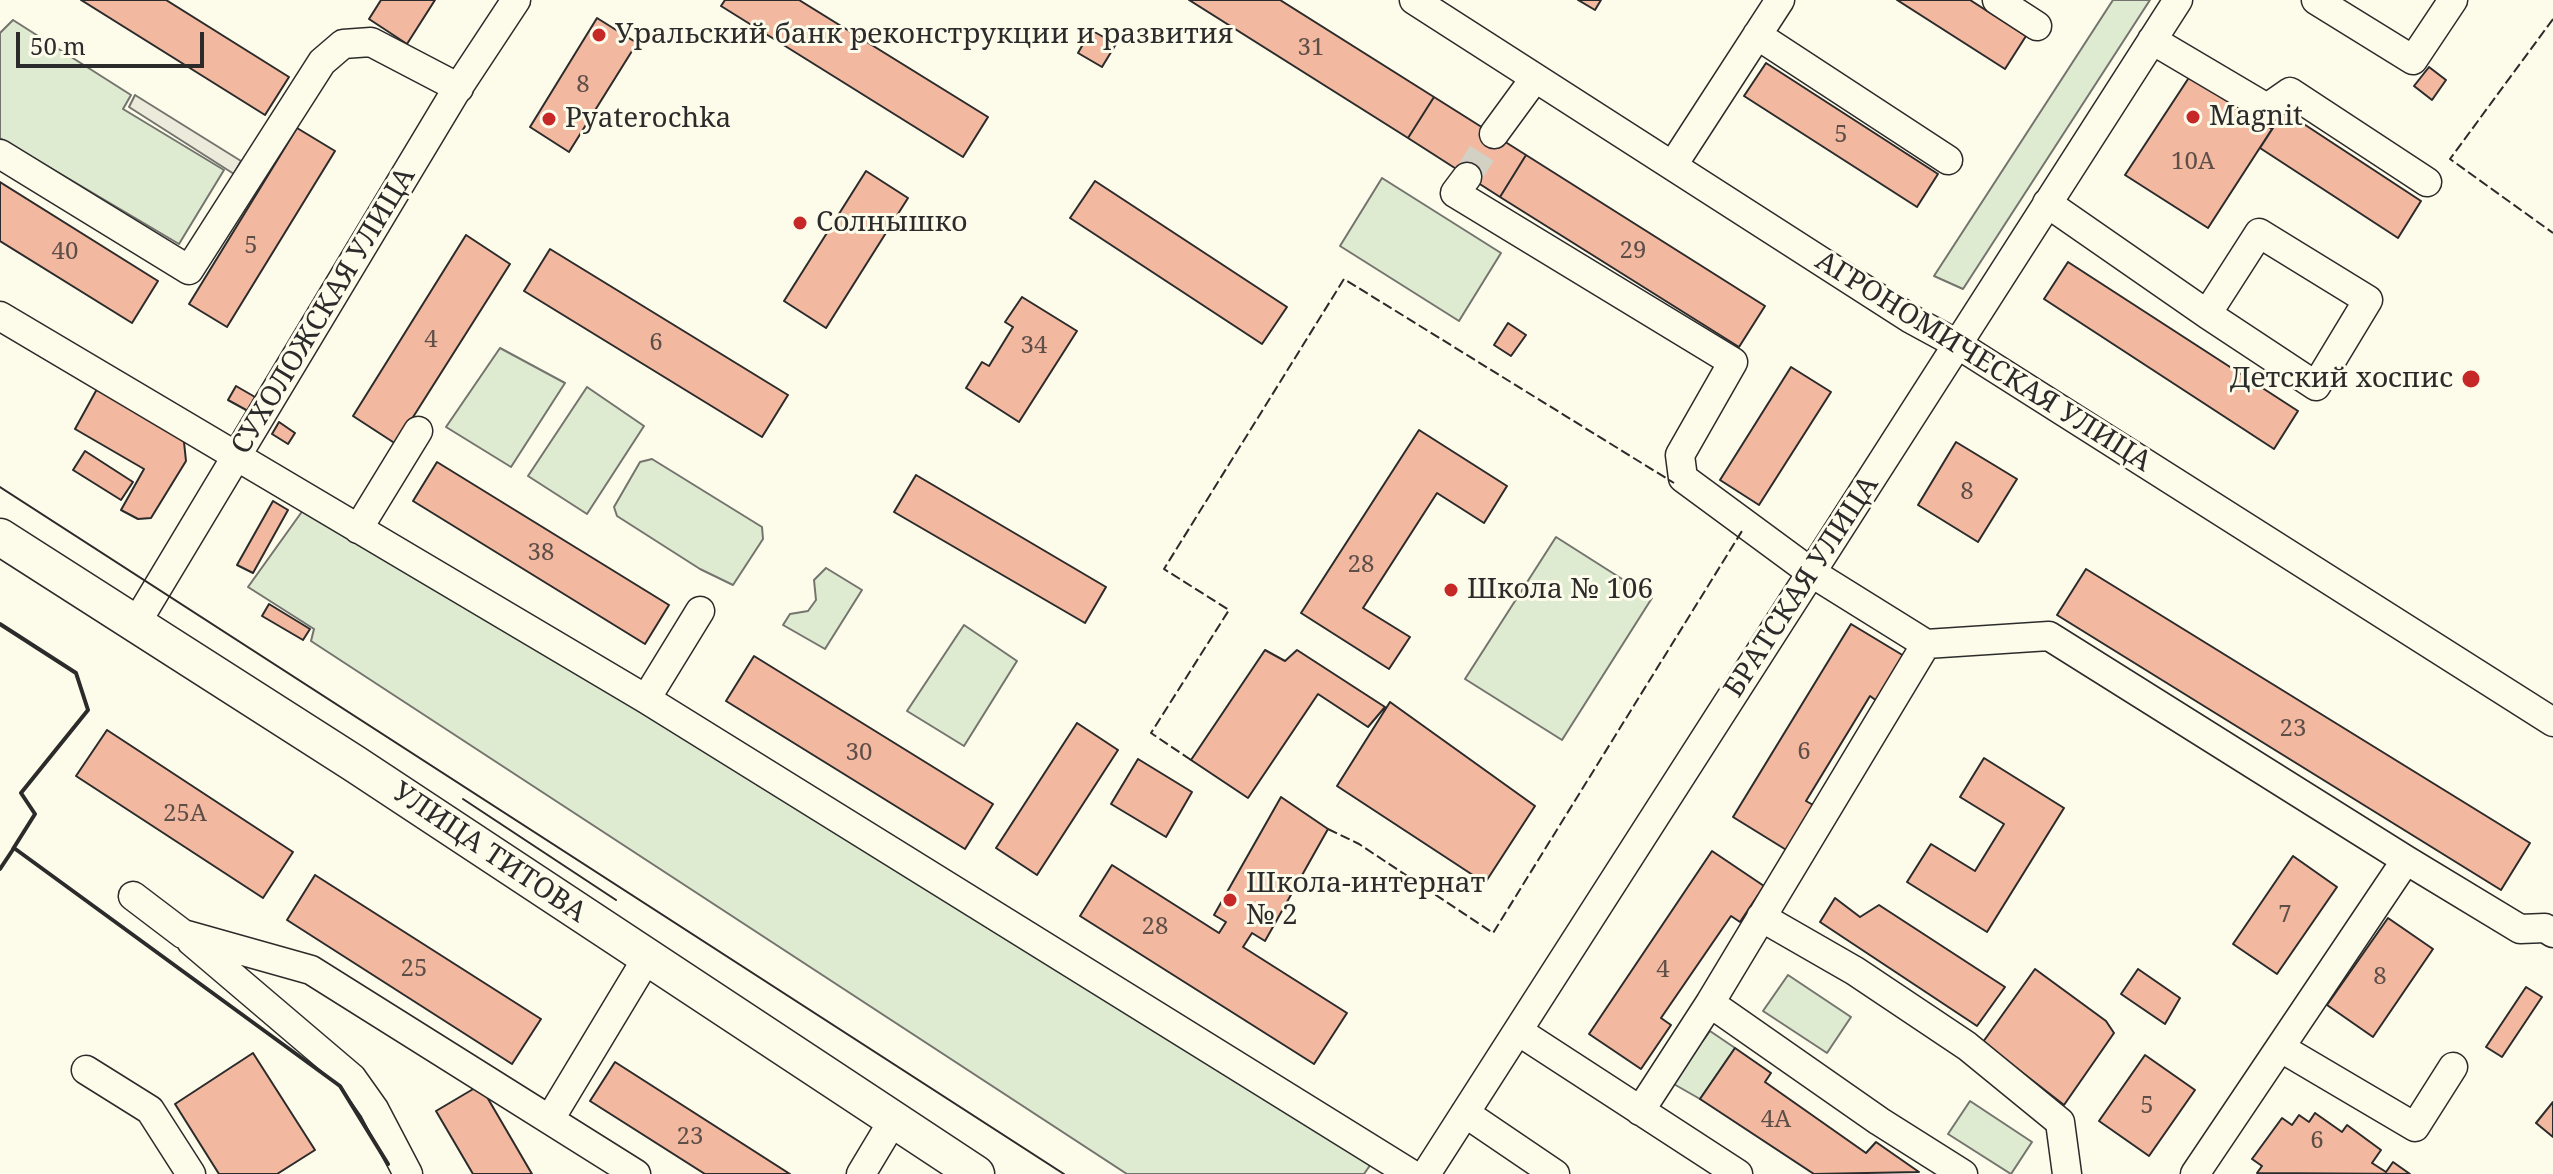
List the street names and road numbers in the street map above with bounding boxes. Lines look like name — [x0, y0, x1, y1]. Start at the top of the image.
street label: СУХОЛОЖСКАЯ УЛИЦА — [225, 161, 423, 461]
street label: АГРОНОМИЧЕСКАЯ УЛИЦА — [1809, 244, 2157, 480]
street label: БРАТСКАЯ УЛИЦА — [1718, 470, 1886, 704]
street label: УЛИЦА ТИТОВА — [386, 776, 592, 930]

